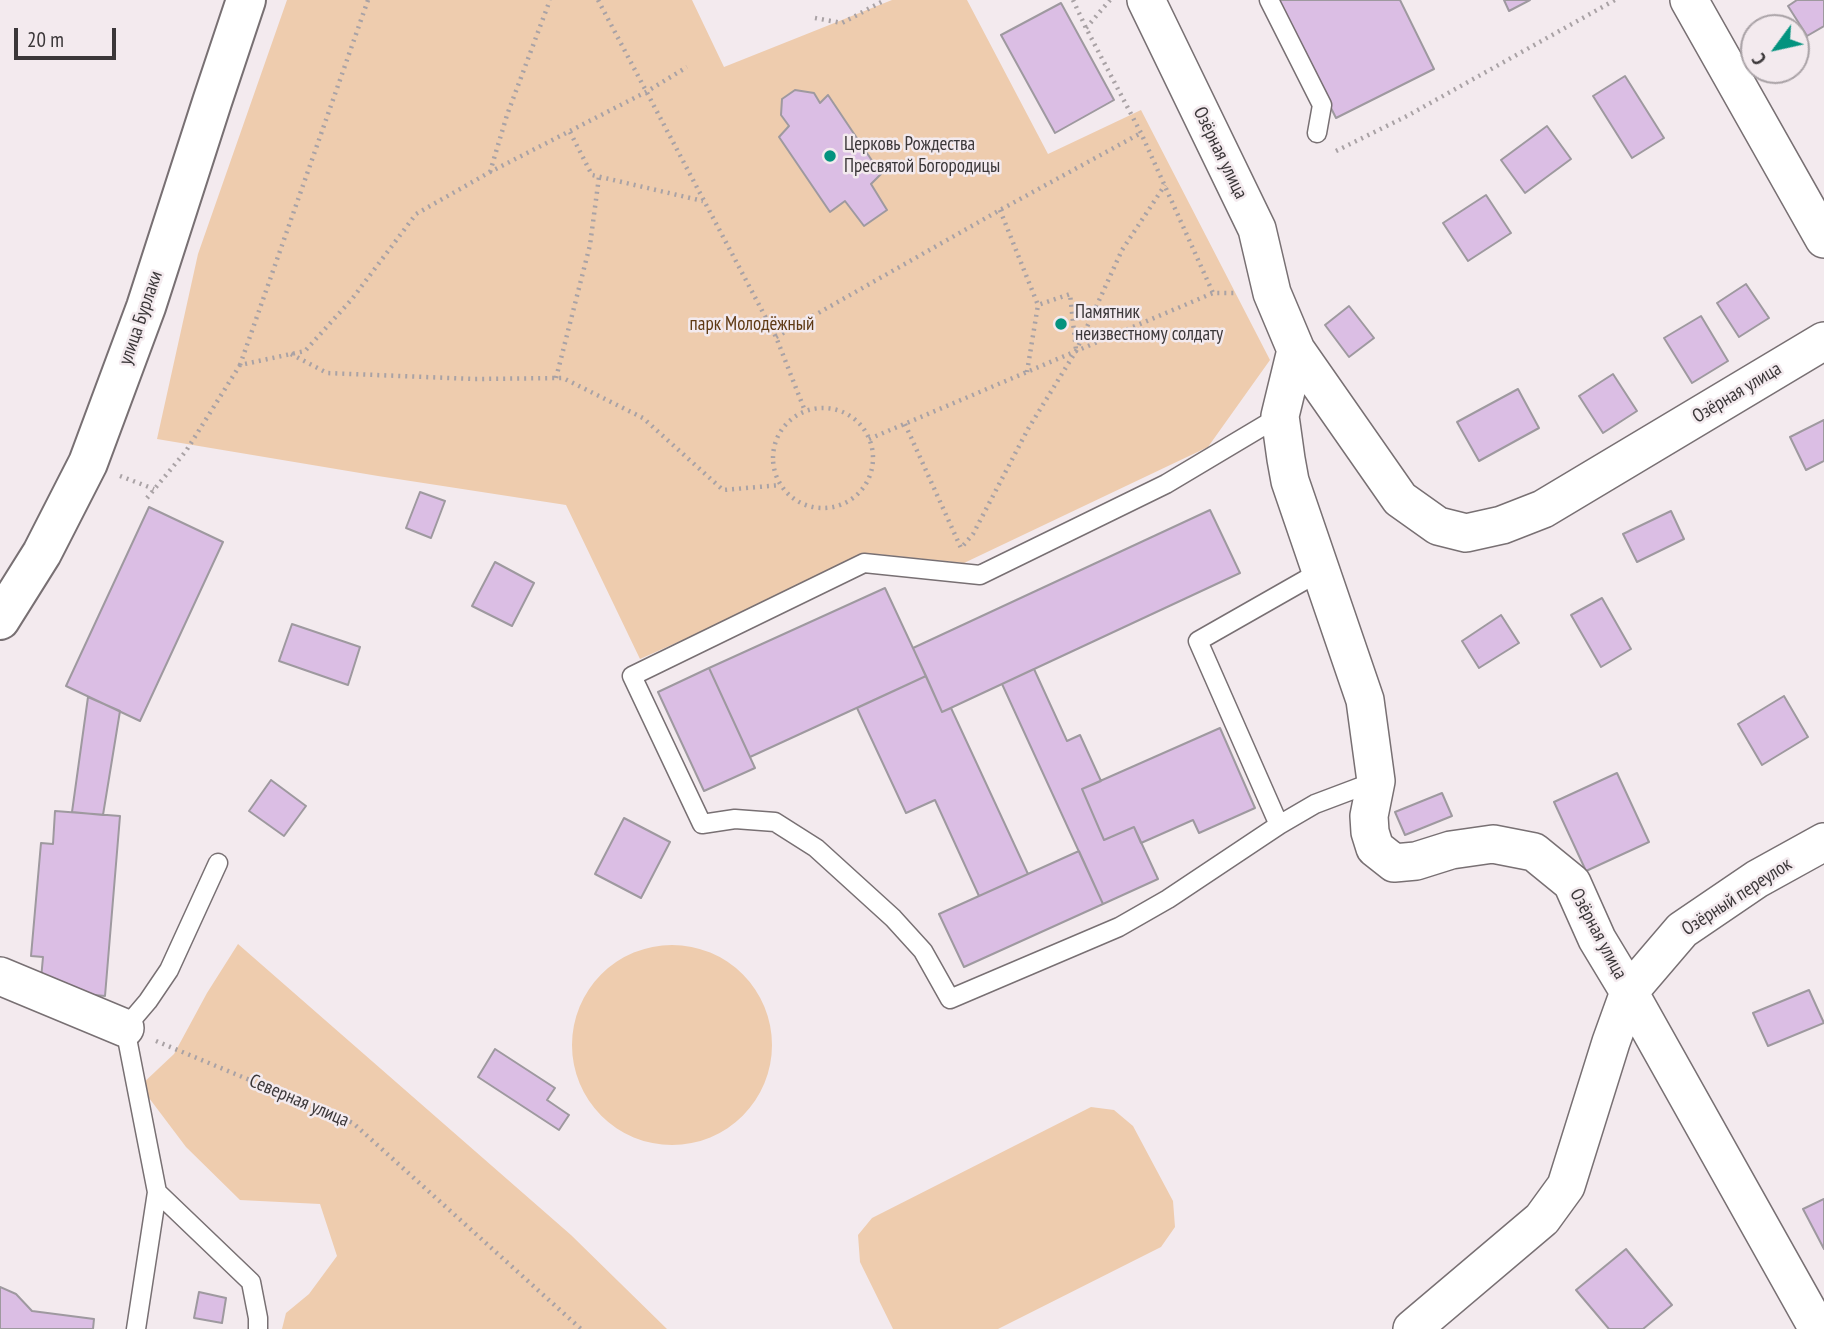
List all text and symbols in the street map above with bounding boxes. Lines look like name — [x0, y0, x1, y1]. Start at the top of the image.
scale bar — [18, 14, 119, 58]
north arrow — [1740, 14, 1810, 84]
text: 20 m — [27, 26, 64, 53]
text: С — [1747, 49, 1771, 70]
street label: Озёрная улица — [1188, 103, 1252, 203]
place label: Церковь Рождества Пресвятой Богородицы — [844, 134, 1000, 178]
marker: Церковь Рождества Пресвятой Богородицы — [822, 148, 838, 164]
street label: улица Бурлаки — [114, 268, 168, 368]
place label: Памятник неизвестному солдату — [1075, 302, 1223, 346]
park label: парк Молодёжный — [690, 314, 814, 336]
marker: Памятник неизвестному солдату — [1053, 316, 1069, 332]
street label: Озёрная улица — [1689, 358, 1785, 428]
street label: Озёрный переулок — [1678, 853, 1796, 941]
street label: Озёрная улица — [1565, 885, 1631, 983]
street label: Северная улица — [246, 1070, 352, 1132]

